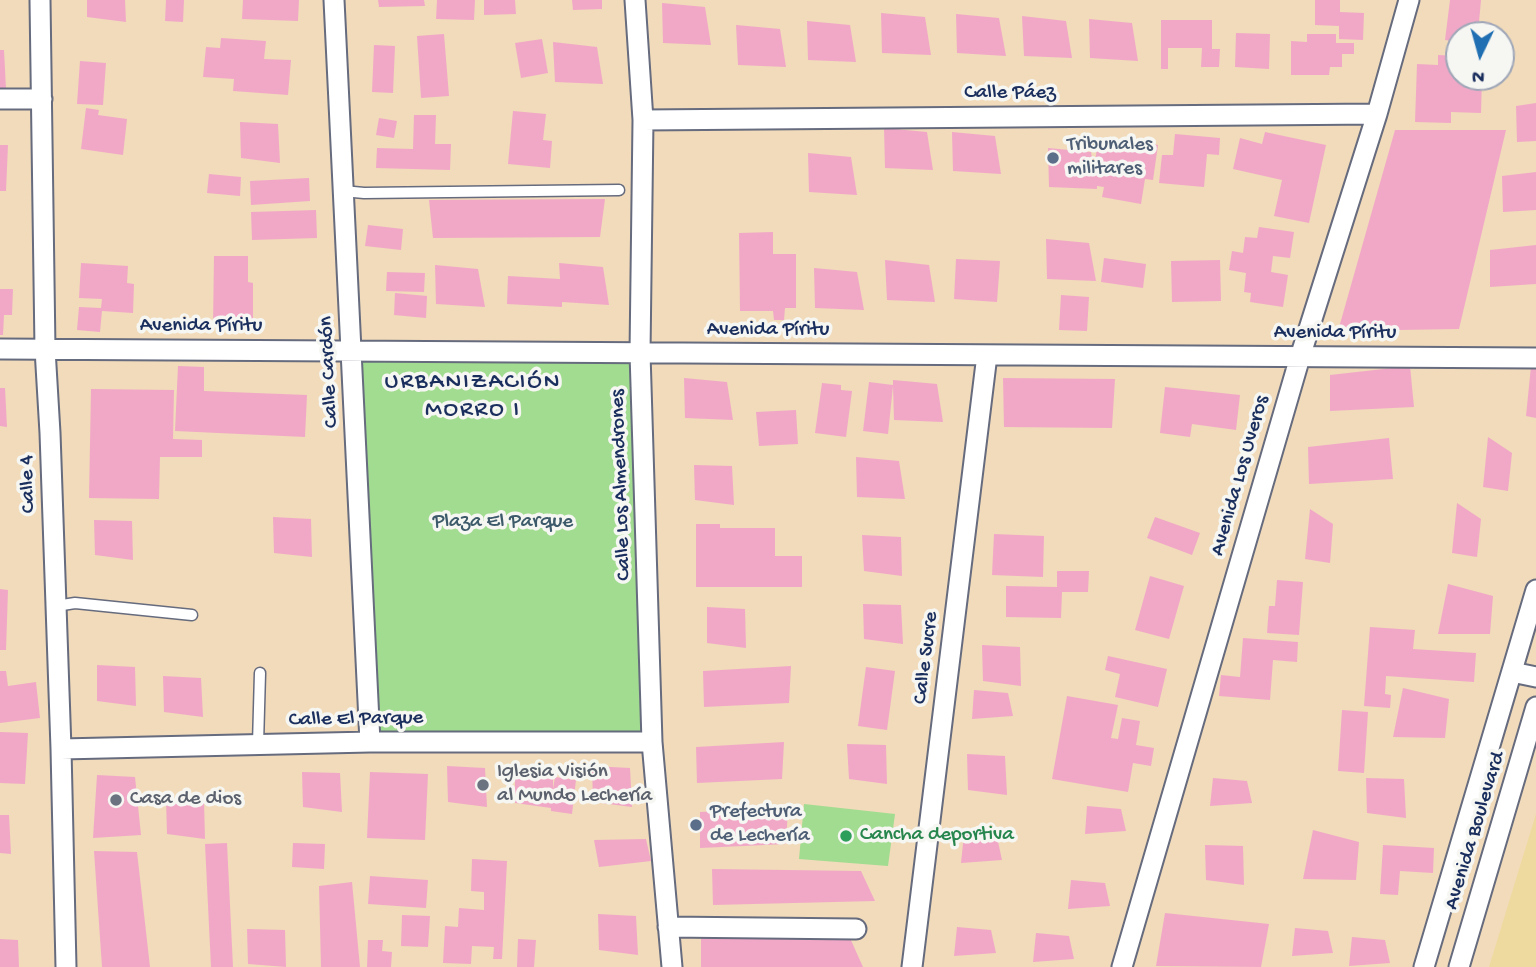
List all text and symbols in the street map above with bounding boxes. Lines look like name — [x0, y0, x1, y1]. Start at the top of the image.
north arrow — [1445, 21, 1515, 91]
text: N — [1471, 63, 1485, 87]
street label: Calle Páez — [964, 81, 1056, 107]
place label: Tribunales militares — [1067, 133, 1153, 183]
marker: Tribunales militares — [1045, 150, 1061, 166]
street label: Avenida Píritu — [140, 314, 262, 340]
street label: Calle Cardón — [314, 316, 346, 428]
street label: Avenida Píritu — [707, 318, 829, 344]
street label: Avenida Píritu — [1274, 321, 1396, 347]
district label: URBANIZACIÓN MORRO I — [386, 369, 560, 425]
street label: Calle Los Almendrones — [606, 389, 638, 581]
street label: Avenida Los Uveros — [1206, 393, 1276, 559]
street label: Calle 4 — [15, 455, 43, 513]
park label: Plaza El Parque — [433, 510, 573, 536]
street label: Calle Sucre — [909, 610, 945, 706]
street label: Calle El Parque — [288, 706, 424, 734]
street label: Avenida Boulevard — [1440, 749, 1512, 913]
place label: Iglesia Visión al Mundo Lechería — [497, 760, 652, 810]
marker: Iglesia Visión al Mundo Lechería — [475, 777, 491, 793]
place label: Casa de dios — [130, 787, 241, 813]
marker: Casa de dios — [108, 792, 124, 808]
place label: Prefectura de Lechería — [710, 800, 810, 850]
marker: Prefectura de Lechería — [688, 817, 704, 833]
place label: Cancha deportiva — [860, 823, 1014, 849]
marker: Cancha deportiva — [838, 828, 854, 844]

